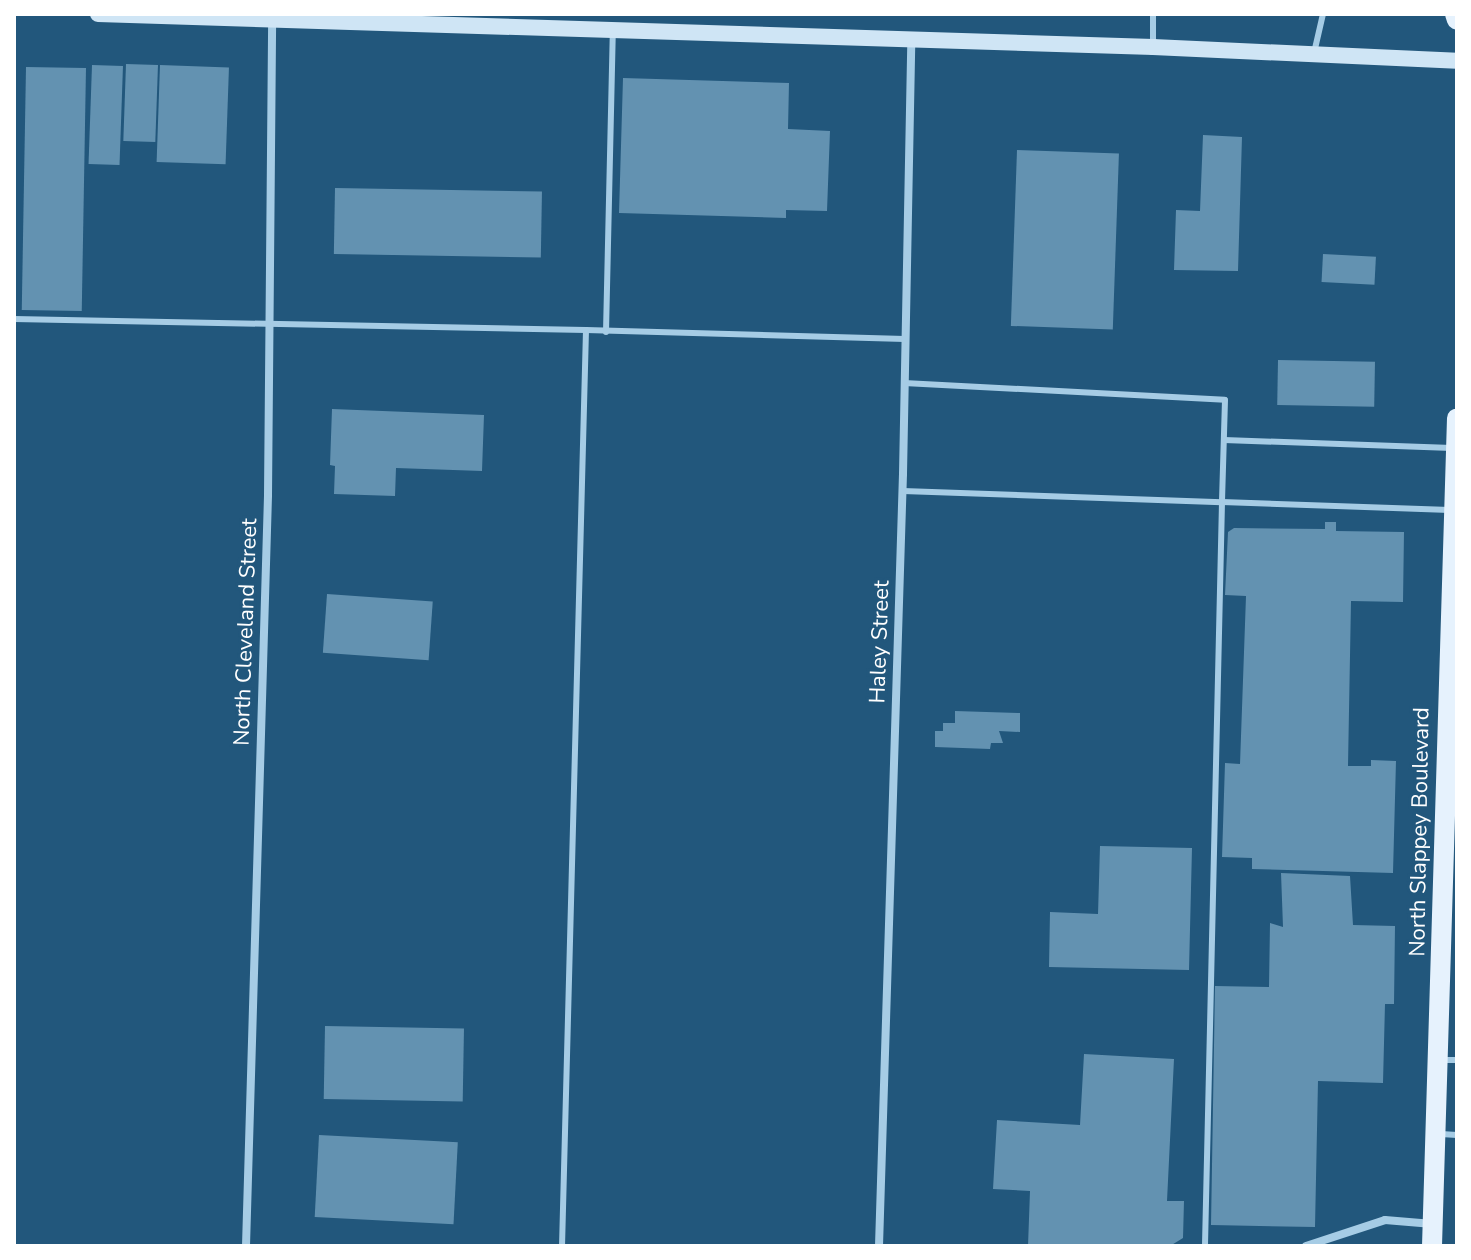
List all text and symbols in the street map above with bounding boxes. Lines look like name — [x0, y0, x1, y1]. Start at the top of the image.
street label: North Cleveland Street — [229, 518, 263, 746]
street label: Haley Street — [865, 580, 895, 704]
street label: North Slappey Boulevard — [1405, 707, 1435, 957]

